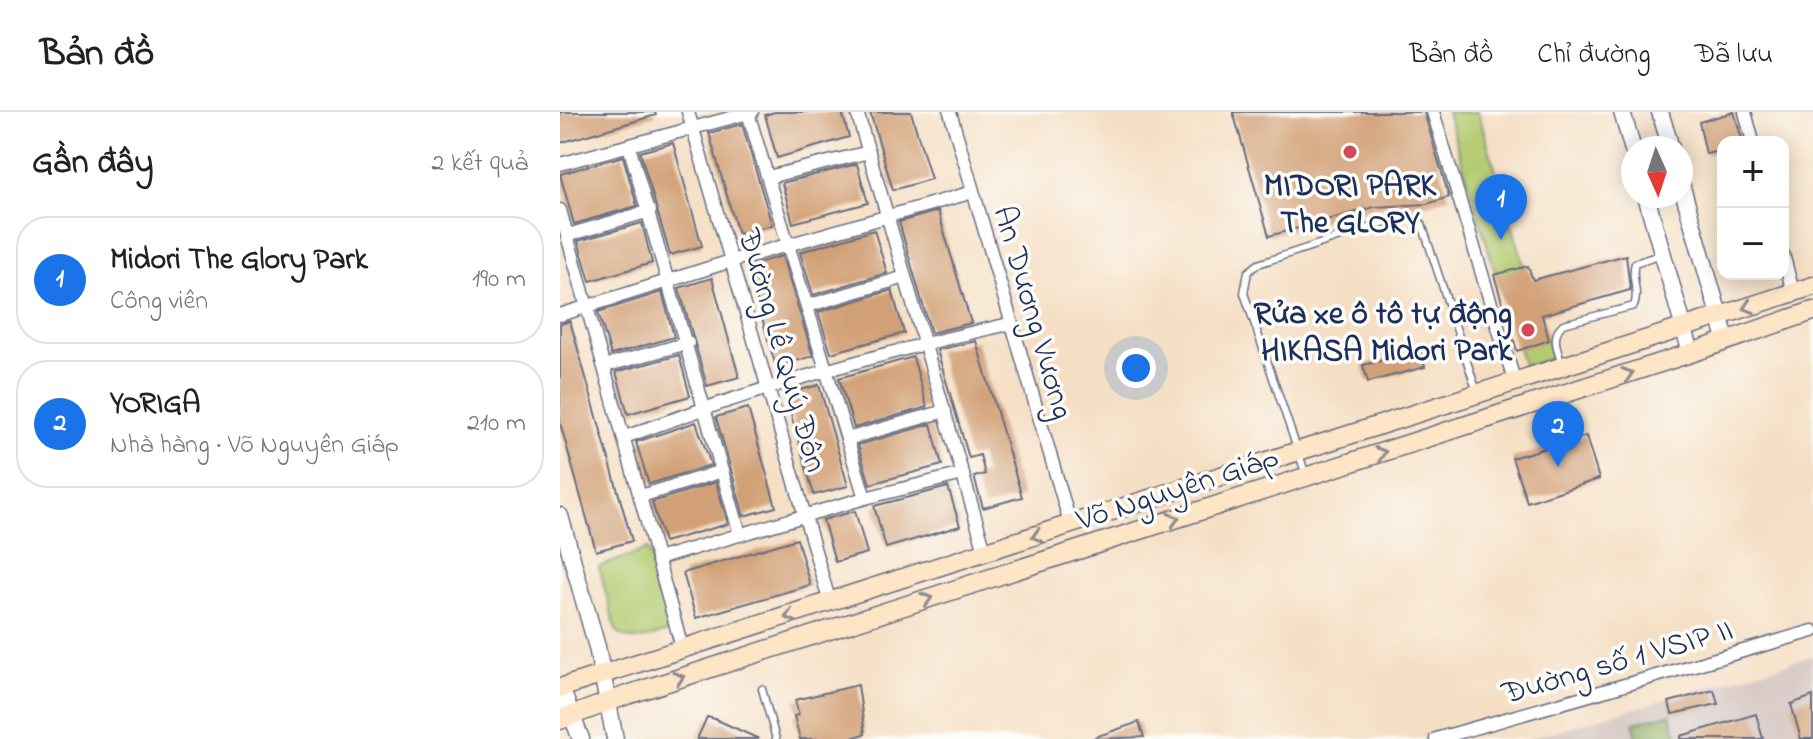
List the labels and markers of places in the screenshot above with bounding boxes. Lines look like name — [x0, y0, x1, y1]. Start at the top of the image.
marker: MIDORI PARK The GLORY — [1341, 143, 1359, 161]
place label: MIDORI PARK The GLORY — [1264, 164, 1438, 248]
pin: 1 — [1475, 174, 1527, 240]
place label: Rửa xe ô tô tự động HIKASA Midori Park — [1253, 292, 1513, 376]
marker: Rửa xe ô tô tự động HIKASA Midori Park — [1519, 321, 1537, 339]
pin: 2 — [1532, 401, 1584, 467]

